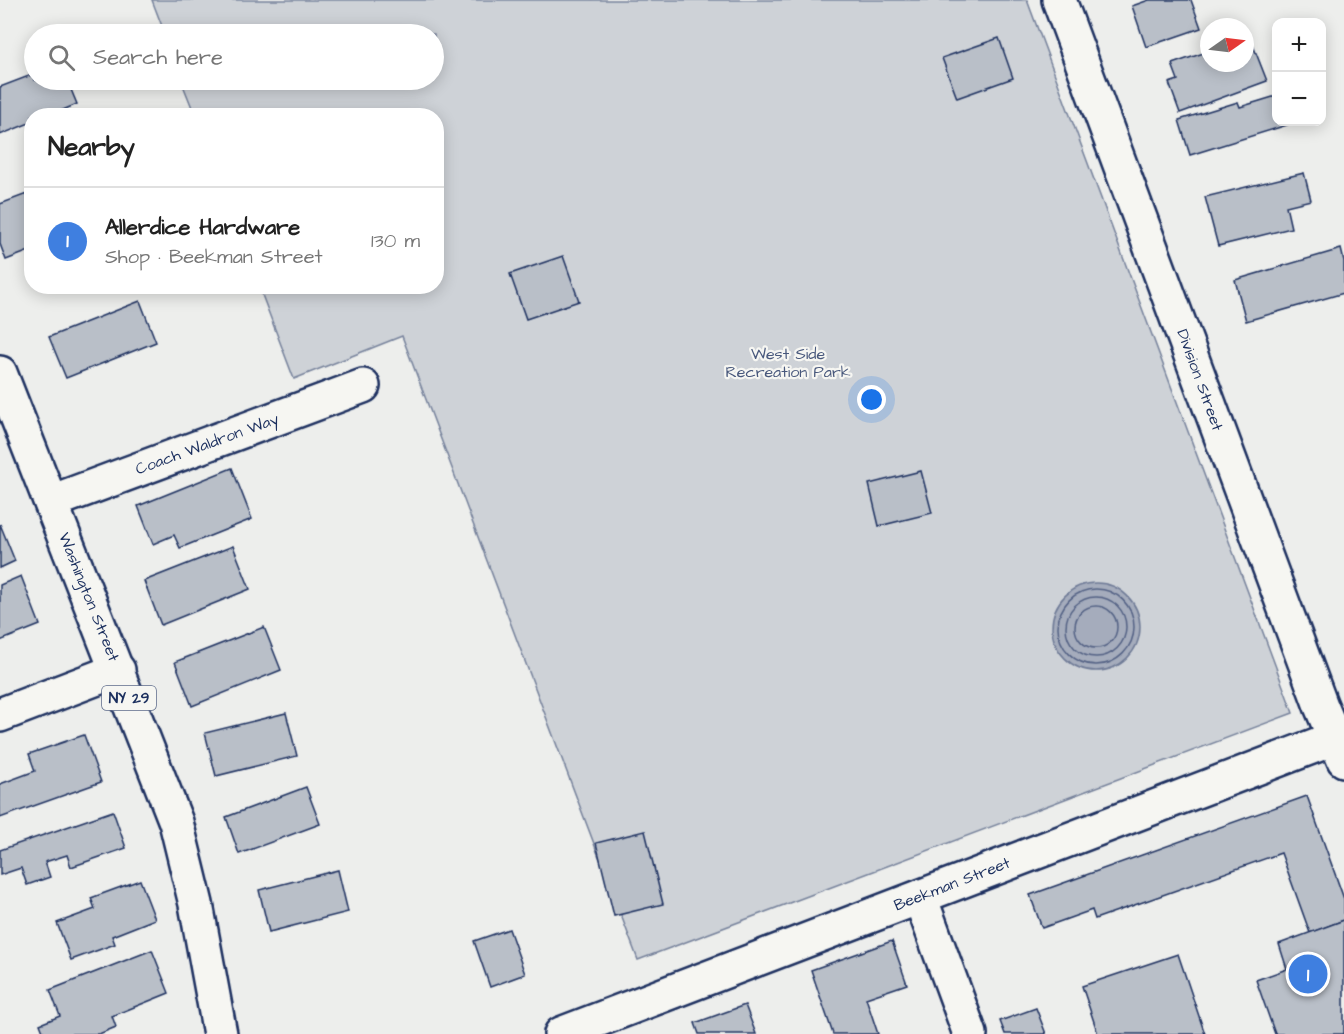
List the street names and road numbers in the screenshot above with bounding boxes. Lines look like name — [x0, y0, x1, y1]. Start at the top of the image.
street label: Division Street — [1171, 326, 1229, 434]
street label: Coach Waldron Way — [132, 408, 282, 481]
street label: Washington Street — [52, 529, 125, 666]
road number: NY 29 — [102, 686, 156, 710]
street label: Beekman Street — [891, 852, 1014, 916]

